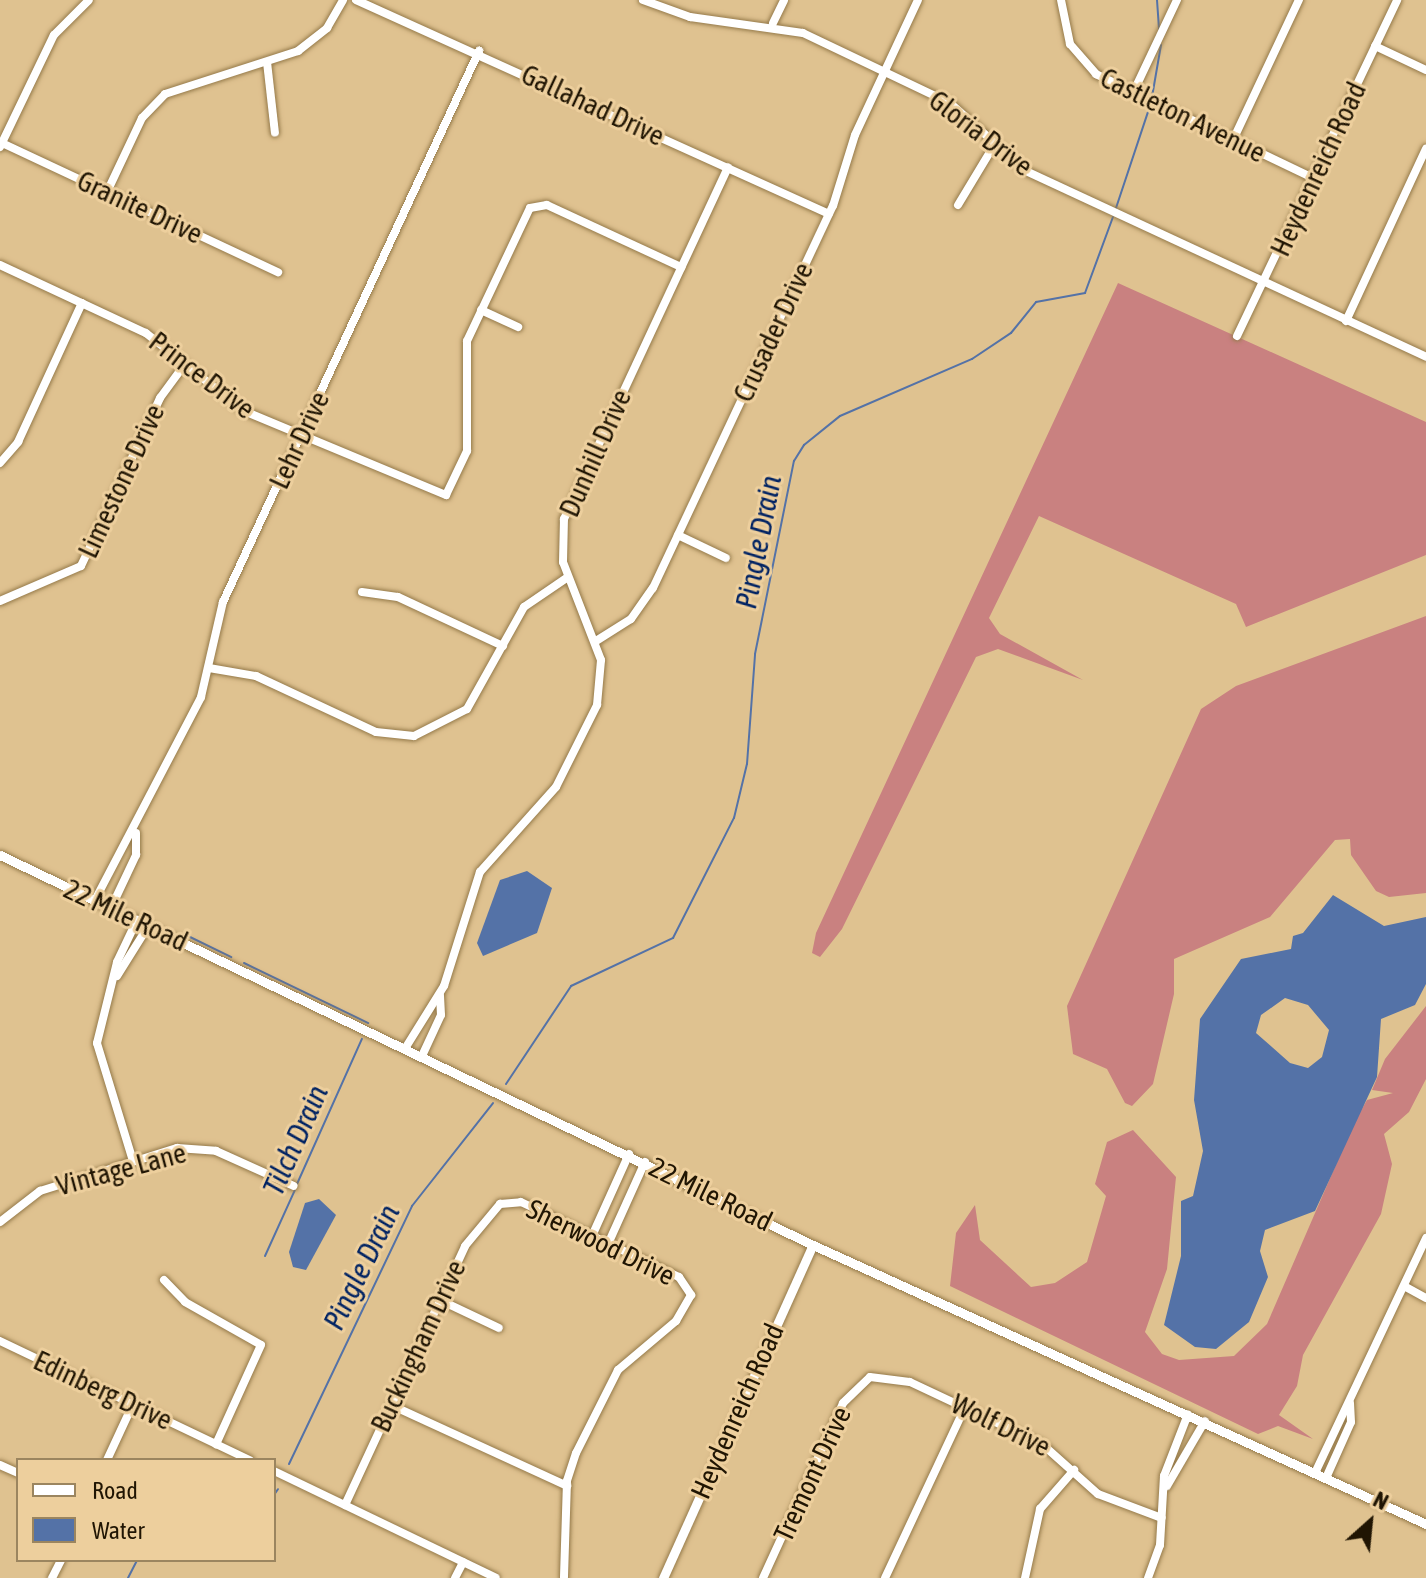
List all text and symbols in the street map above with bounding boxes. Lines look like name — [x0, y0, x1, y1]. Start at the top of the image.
street label: Gallahad Drive — [516, 57, 670, 153]
street label: Castleton Avenue — [1095, 61, 1271, 169]
street label: Heydenreich Road — [1263, 77, 1373, 261]
street label: Gloria Drive — [923, 83, 1039, 183]
street label: Granite Drive — [72, 163, 208, 251]
street label: Crusader Drive — [726, 257, 820, 407]
street label: Prince Drive — [143, 324, 261, 426]
street label: Dunhill Drive — [552, 384, 638, 522]
street label: Lehr Drive — [262, 386, 336, 494]
street label: Limestone Drive — [71, 399, 171, 563]
water label: Pingle Drain — [727, 472, 789, 612]
street label: 22 Mile Road — [59, 872, 193, 958]
water label: Tilch Drain — [255, 1079, 335, 1201]
street label: Vintage Lane — [52, 1136, 190, 1202]
street label: 22 Mile Road — [644, 1150, 778, 1238]
street label: Sherwood Drive — [521, 1192, 681, 1292]
water label: Pingle Drain — [315, 1198, 407, 1336]
street label: Buckingham Drive — [364, 1255, 472, 1437]
street label: Heydenreich Road — [683, 1318, 791, 1504]
street label: Edinberg Drive — [28, 1343, 178, 1437]
street label: Wolf Drive — [946, 1387, 1056, 1463]
street label: Tremont Drive — [766, 1401, 858, 1547]
legend — [16, 1458, 276, 1562]
text: Road — [92, 1477, 138, 1504]
north arrow — [1330, 1482, 1410, 1562]
text: N — [1369, 1486, 1393, 1515]
text: Water — [92, 1517, 145, 1544]

